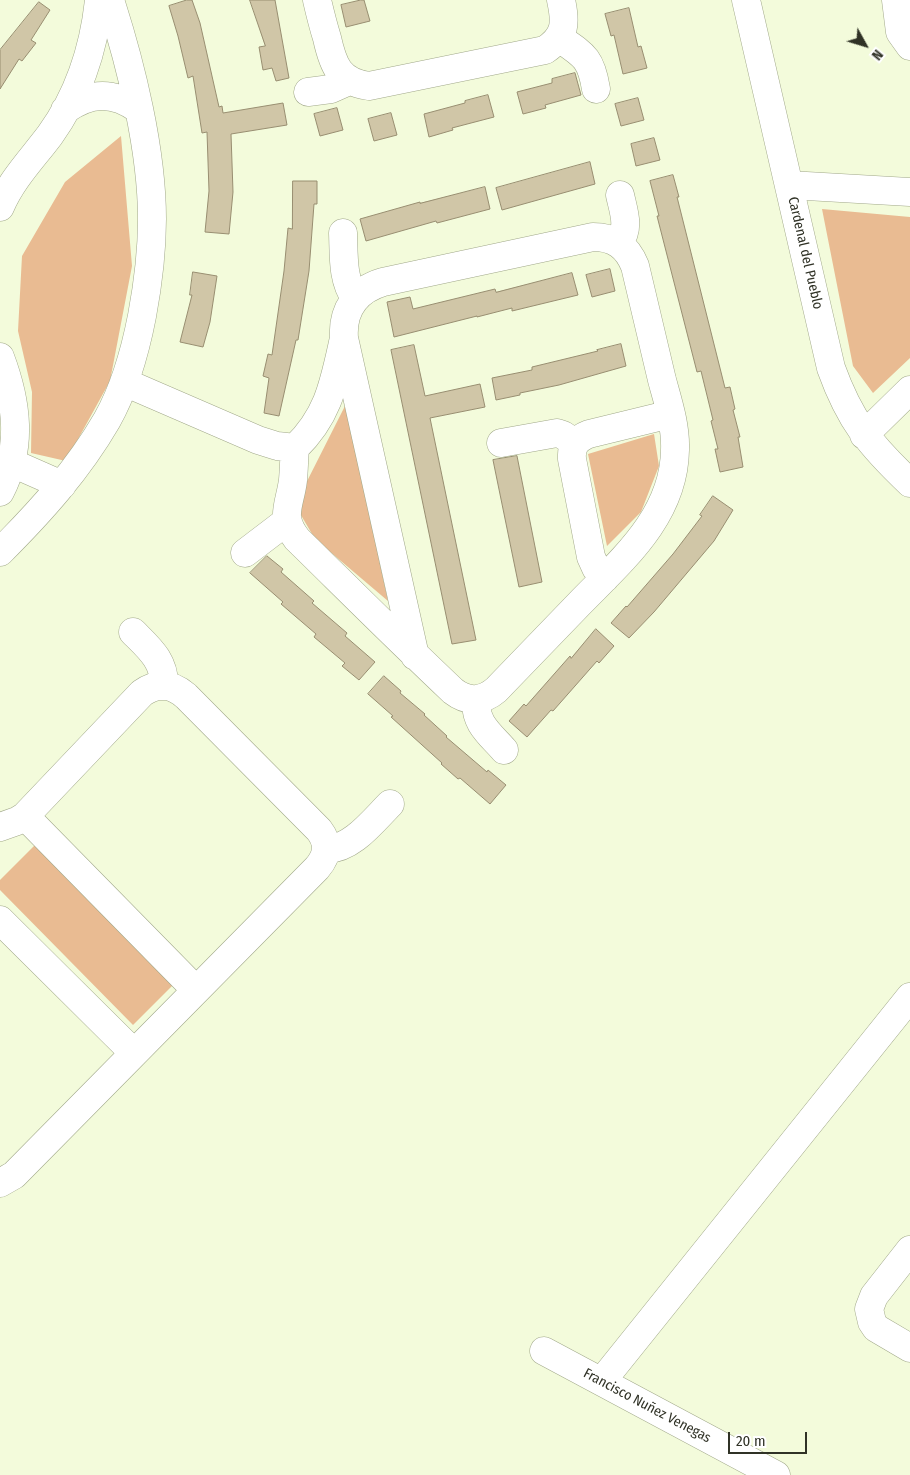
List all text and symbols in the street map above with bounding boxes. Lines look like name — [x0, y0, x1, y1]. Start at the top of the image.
north arrow — [840, 20, 890, 70]
text: N — [868, 46, 886, 63]
street label: Cardenal del Pueblo — [784, 195, 826, 311]
street label: Francisco Nuñez Venegas — [580, 1365, 714, 1447]
scale bar — [730, 1422, 809, 1454]
text: 20 m — [736, 1432, 766, 1450]

